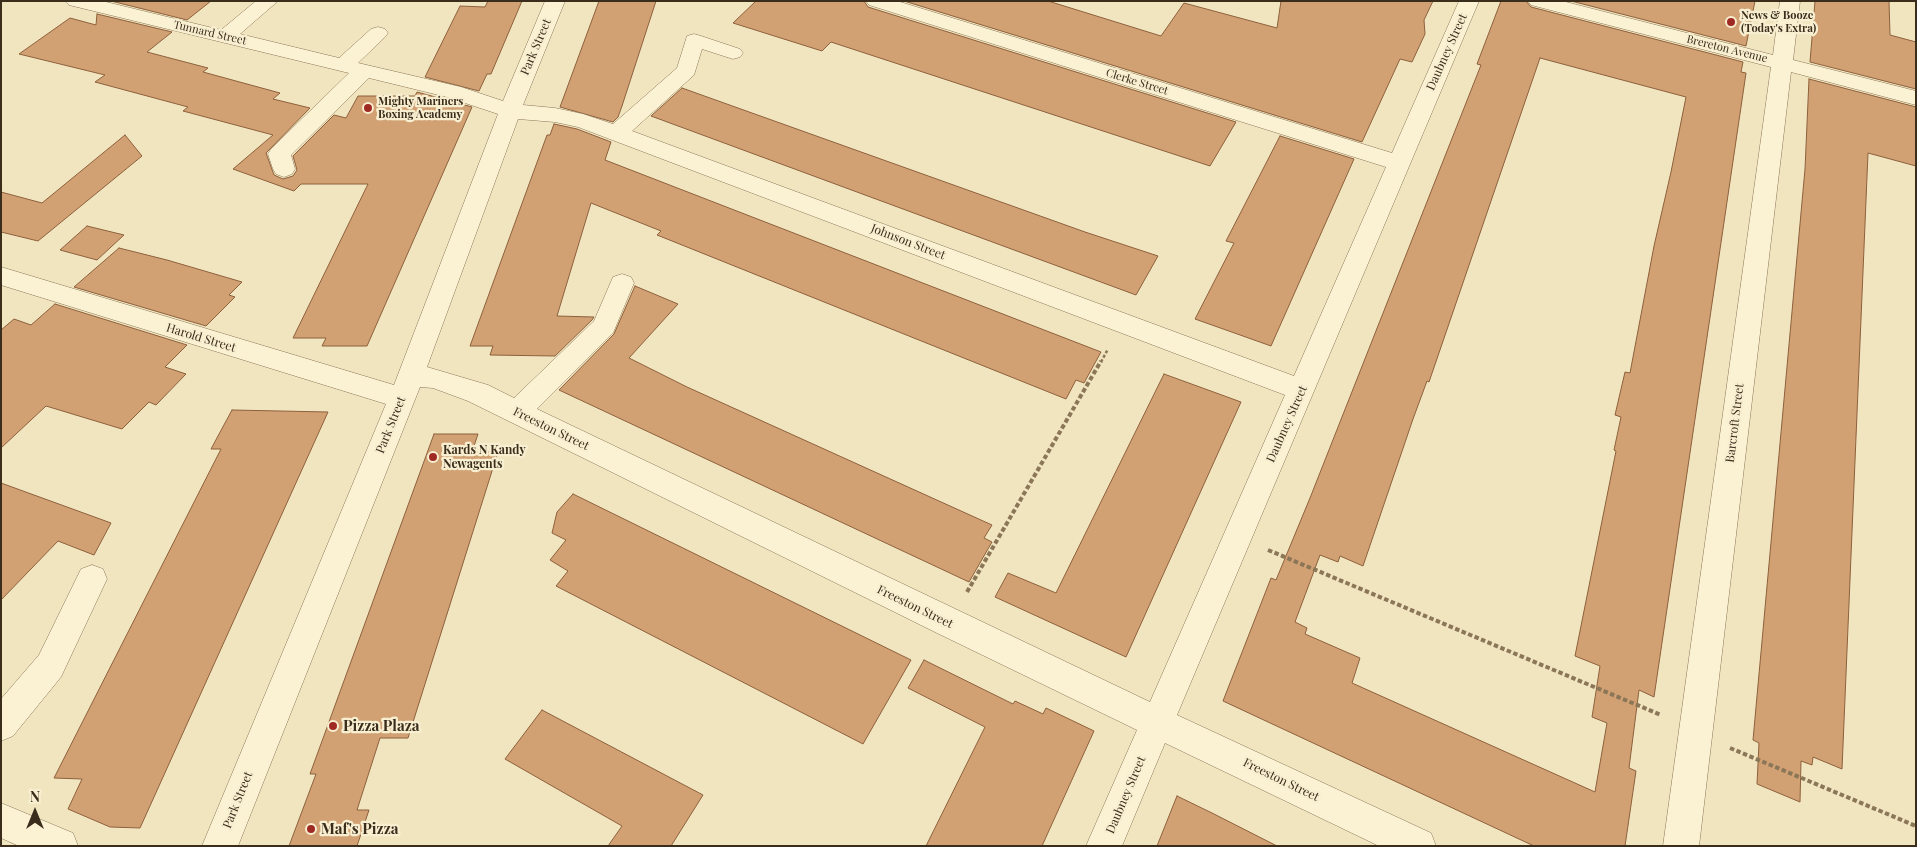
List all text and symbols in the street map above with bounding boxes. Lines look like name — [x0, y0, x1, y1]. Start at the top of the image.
place label: News & Booze (Today's Extra) — [1741, 9, 1816, 35]
street label: Daubney Street — [1424, 11, 1470, 93]
marker: News & Booze (Today's Extra) — [1725, 16, 1737, 28]
street label: Park Street — [518, 17, 554, 77]
street label: Tunnard Street — [172, 18, 248, 48]
street label: Brereton Avenue — [1685, 33, 1769, 65]
street label: Clerke Street — [1104, 66, 1170, 98]
place label: Mighty Mariners Boxing Academy — [378, 95, 463, 121]
marker: Mighty Mariners Boxing Academy — [362, 102, 374, 114]
street label: Johnson Street — [869, 221, 947, 263]
street label: Harold Street — [164, 321, 238, 355]
street label: Daubney Street — [1264, 383, 1310, 465]
street label: Barcroft Street — [1723, 383, 1747, 463]
street label: Park Street — [373, 395, 409, 455]
street label: Freeston Street — [511, 404, 591, 454]
place label: Kards N Kandy Newagents — [443, 443, 526, 471]
marker: Kards N Kandy Newagents — [427, 451, 439, 463]
street label: Freeston Street — [875, 582, 955, 632]
place label: Pizza Plaza — [343, 717, 420, 735]
marker: Pizza Plaza — [327, 720, 339, 732]
street label: Daubney Street — [1103, 754, 1149, 836]
street label: Freeston Street — [1241, 755, 1321, 805]
street label: Park Street — [220, 770, 256, 830]
north arrow — [10, 787, 60, 837]
text: N — [30, 787, 40, 806]
place label: Maf's Pizza — [321, 820, 399, 838]
marker: Maf's Pizza — [305, 823, 317, 835]

